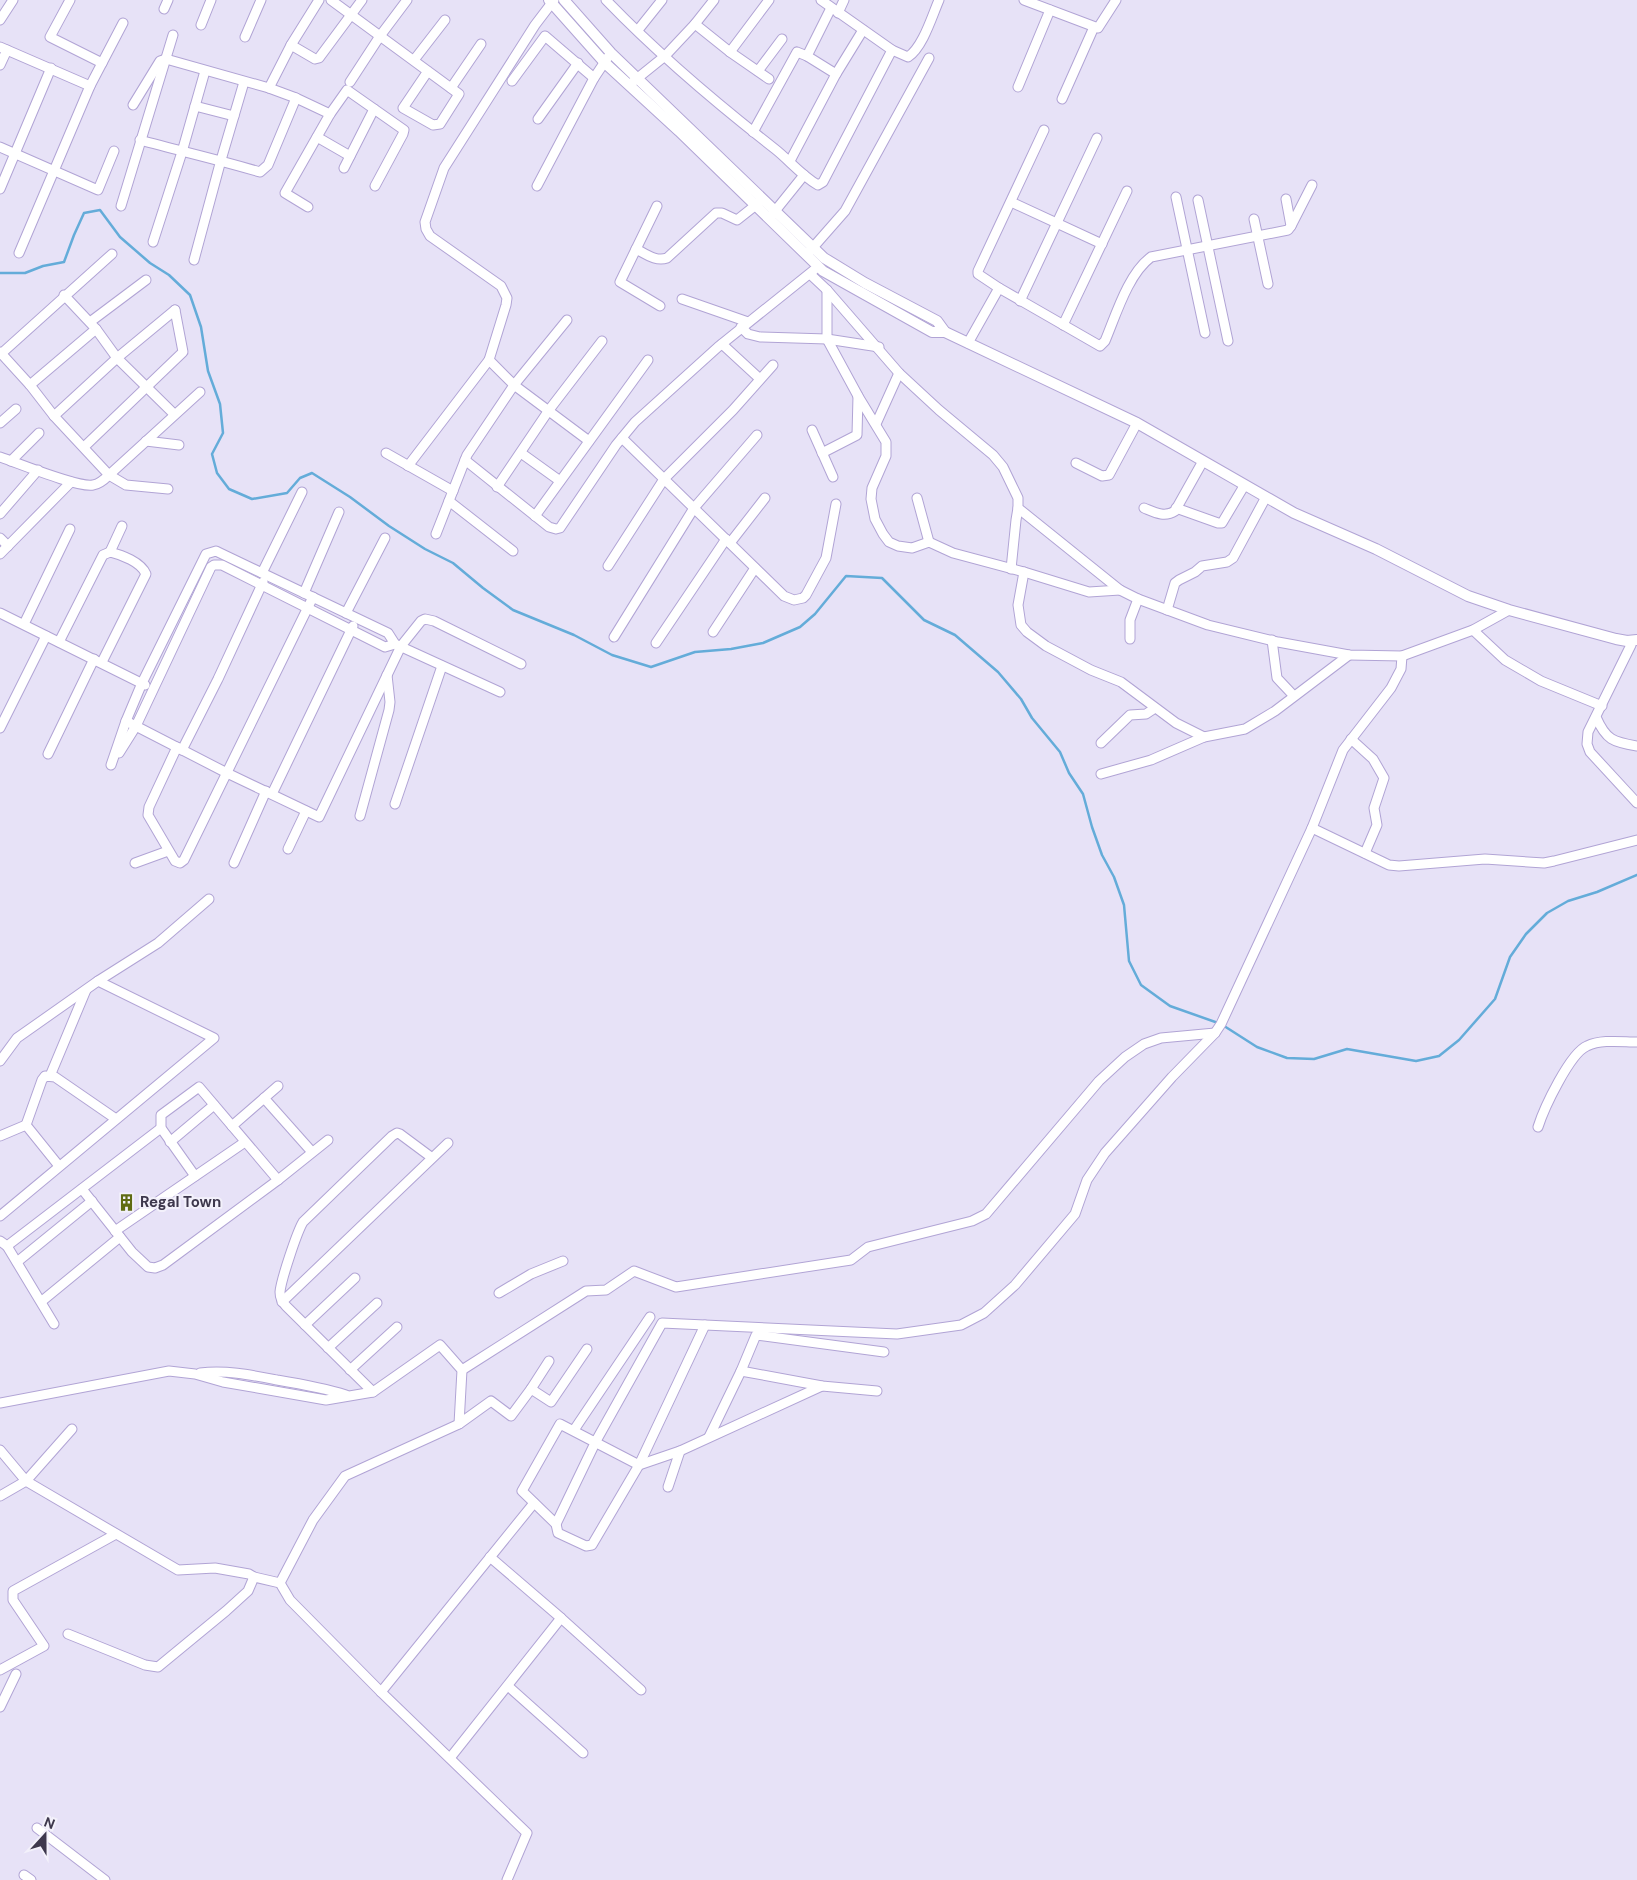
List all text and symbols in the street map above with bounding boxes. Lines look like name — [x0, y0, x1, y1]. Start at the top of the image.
building icon: Regal Town — [116, 1192, 136, 1212]
place label: Regal Town — [140, 1192, 221, 1212]
north arrow — [20, 1810, 70, 1860]
text: N — [42, 1813, 58, 1833]

